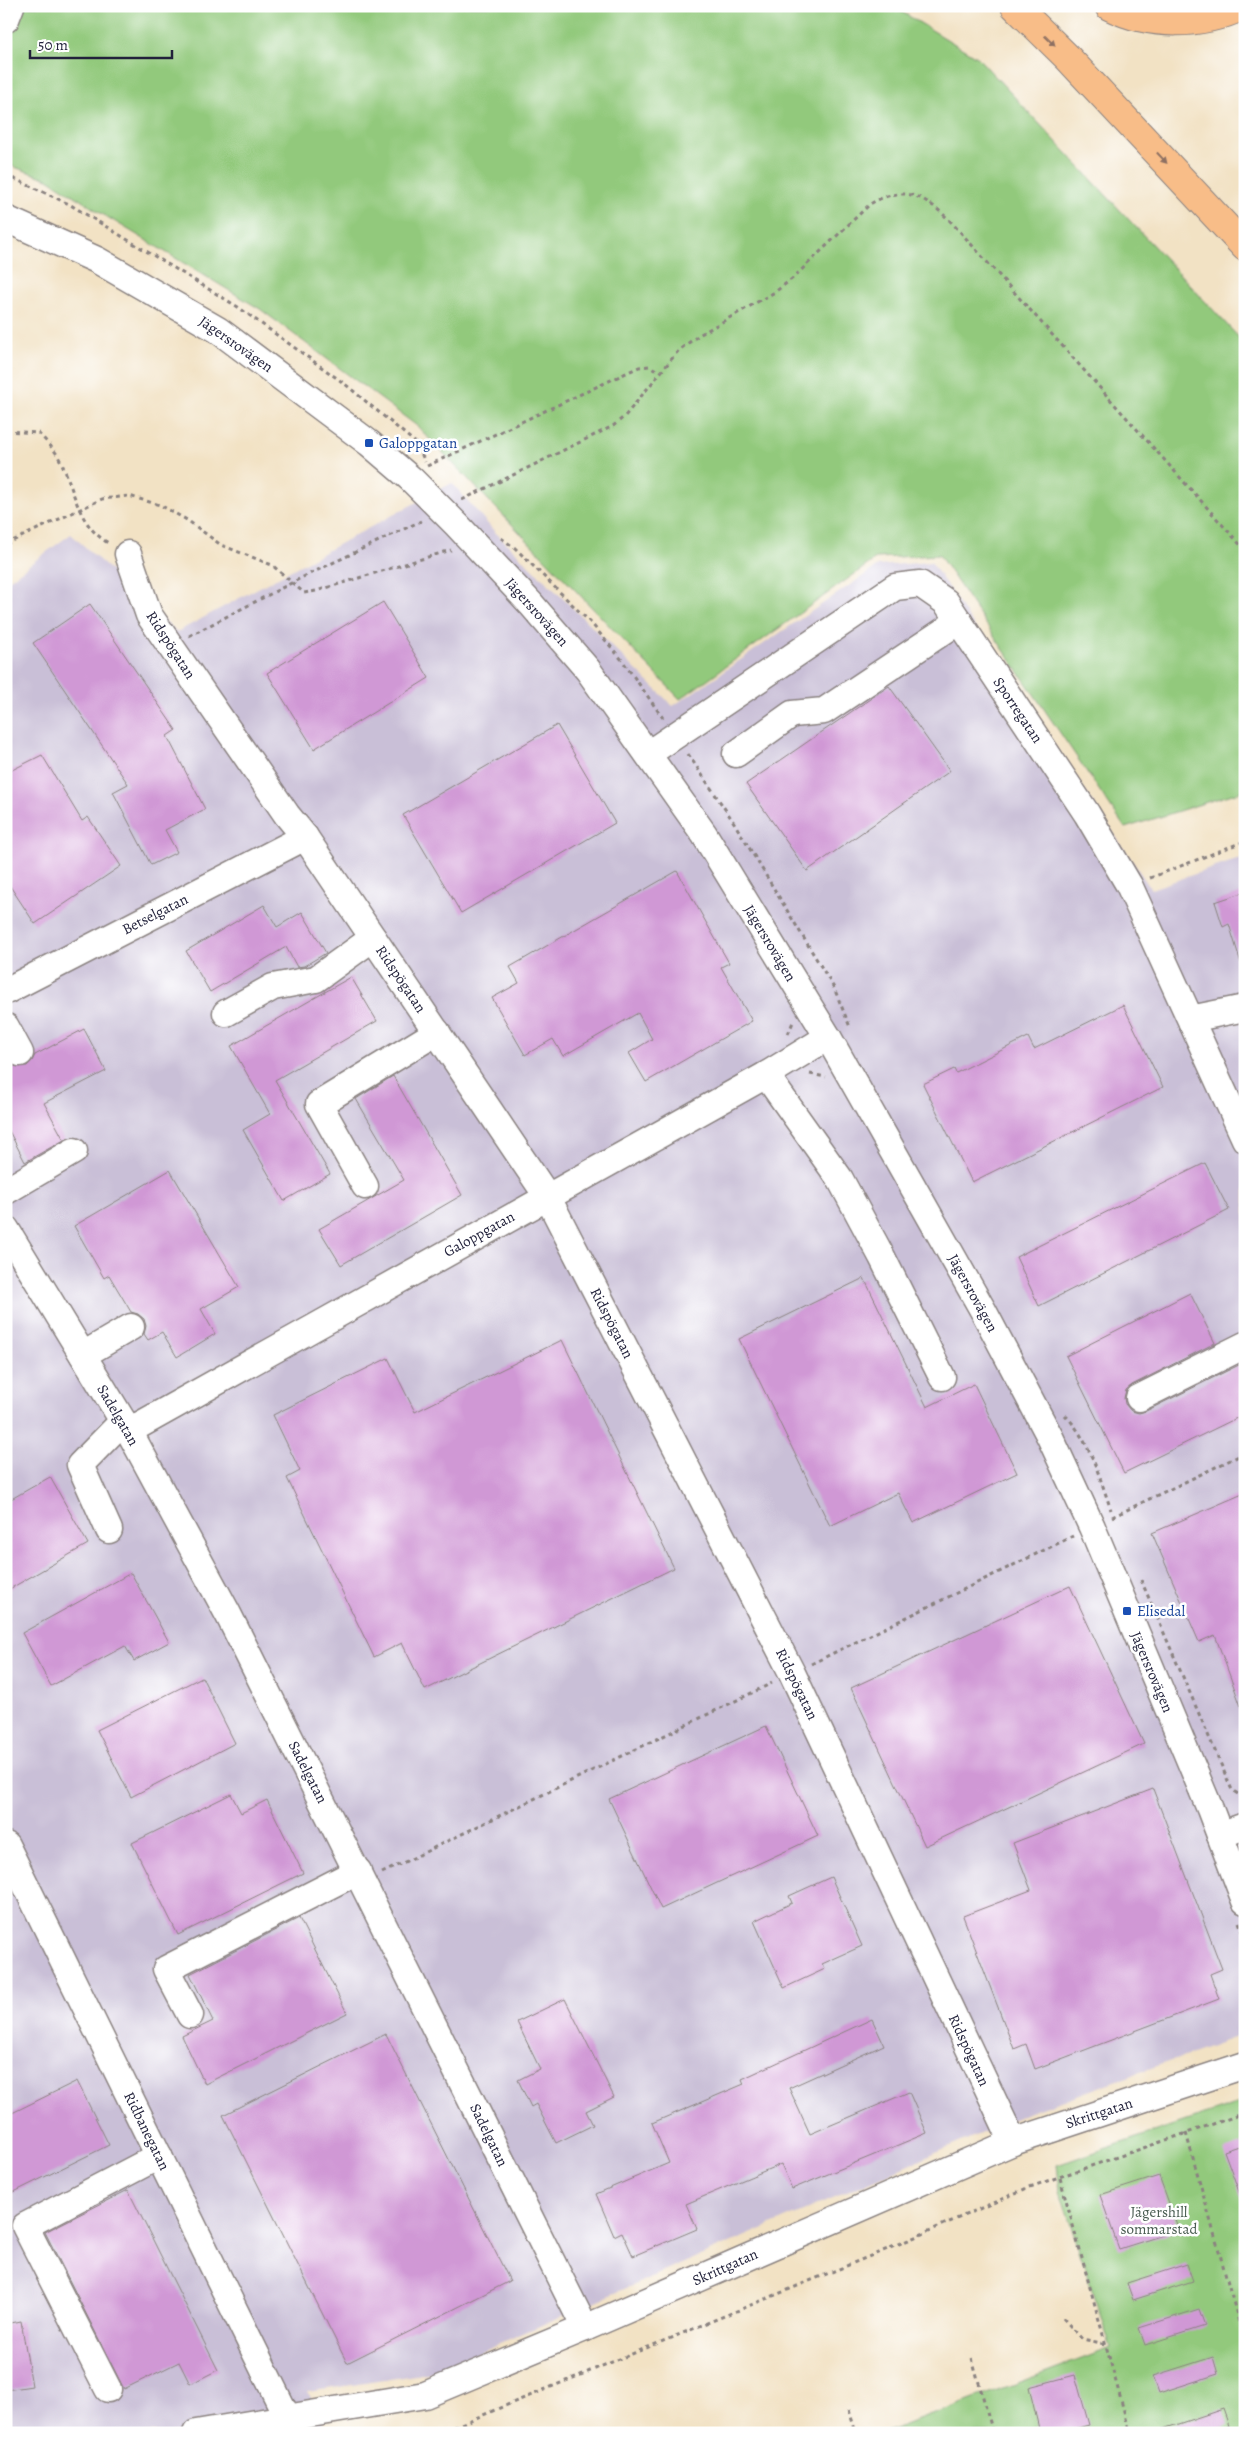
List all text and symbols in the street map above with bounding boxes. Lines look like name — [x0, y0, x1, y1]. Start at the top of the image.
scale bar — [30, 28, 172, 60]
one-way arrow — [1044, 34, 1056, 46]
text: 50 m — [38, 35, 68, 55]
one-way arrow — [1156, 152, 1168, 164]
street label: Jägersrovägen — [195, 311, 277, 377]
place label: Galoppgatan — [379, 433, 457, 453]
marker: Galoppgatan — [363, 437, 375, 449]
street label: Jägersrovägen — [501, 573, 573, 651]
street label: Ridspögatan — [142, 607, 200, 683]
street label: Sporregatan — [989, 673, 1047, 747]
street label: Betselgatan — [119, 889, 191, 939]
street label: Jägersrovägen — [739, 901, 801, 985]
street label: Ridspögatan — [371, 941, 431, 1017]
street label: Galoppgatan — [440, 1206, 518, 1262]
street label: Jägersrovägen — [943, 1250, 1003, 1336]
street label: Ridspögatan — [586, 1284, 638, 1362]
street label: Sadelgatan — [92, 1381, 144, 1449]
place label: Elisedal — [1137, 1601, 1186, 1621]
marker: Elisedal — [1121, 1605, 1133, 1617]
street label: Jägersrovägen — [1126, 1628, 1178, 1716]
street label: Ridspögatan — [771, 1645, 823, 1723]
street label: Sadelgatan — [284, 1737, 332, 1807]
street label: Ridspögatan — [944, 2011, 994, 2089]
street label: Ridbanegatan — [119, 2088, 175, 2174]
street label: Skrittgatan — [1063, 2093, 1135, 2133]
street label: Sadelgatan — [465, 2100, 513, 2170]
park label: Jägershill sommarstad — [1120, 2202, 1199, 2239]
street label: Skrittgatan — [689, 2244, 761, 2290]

